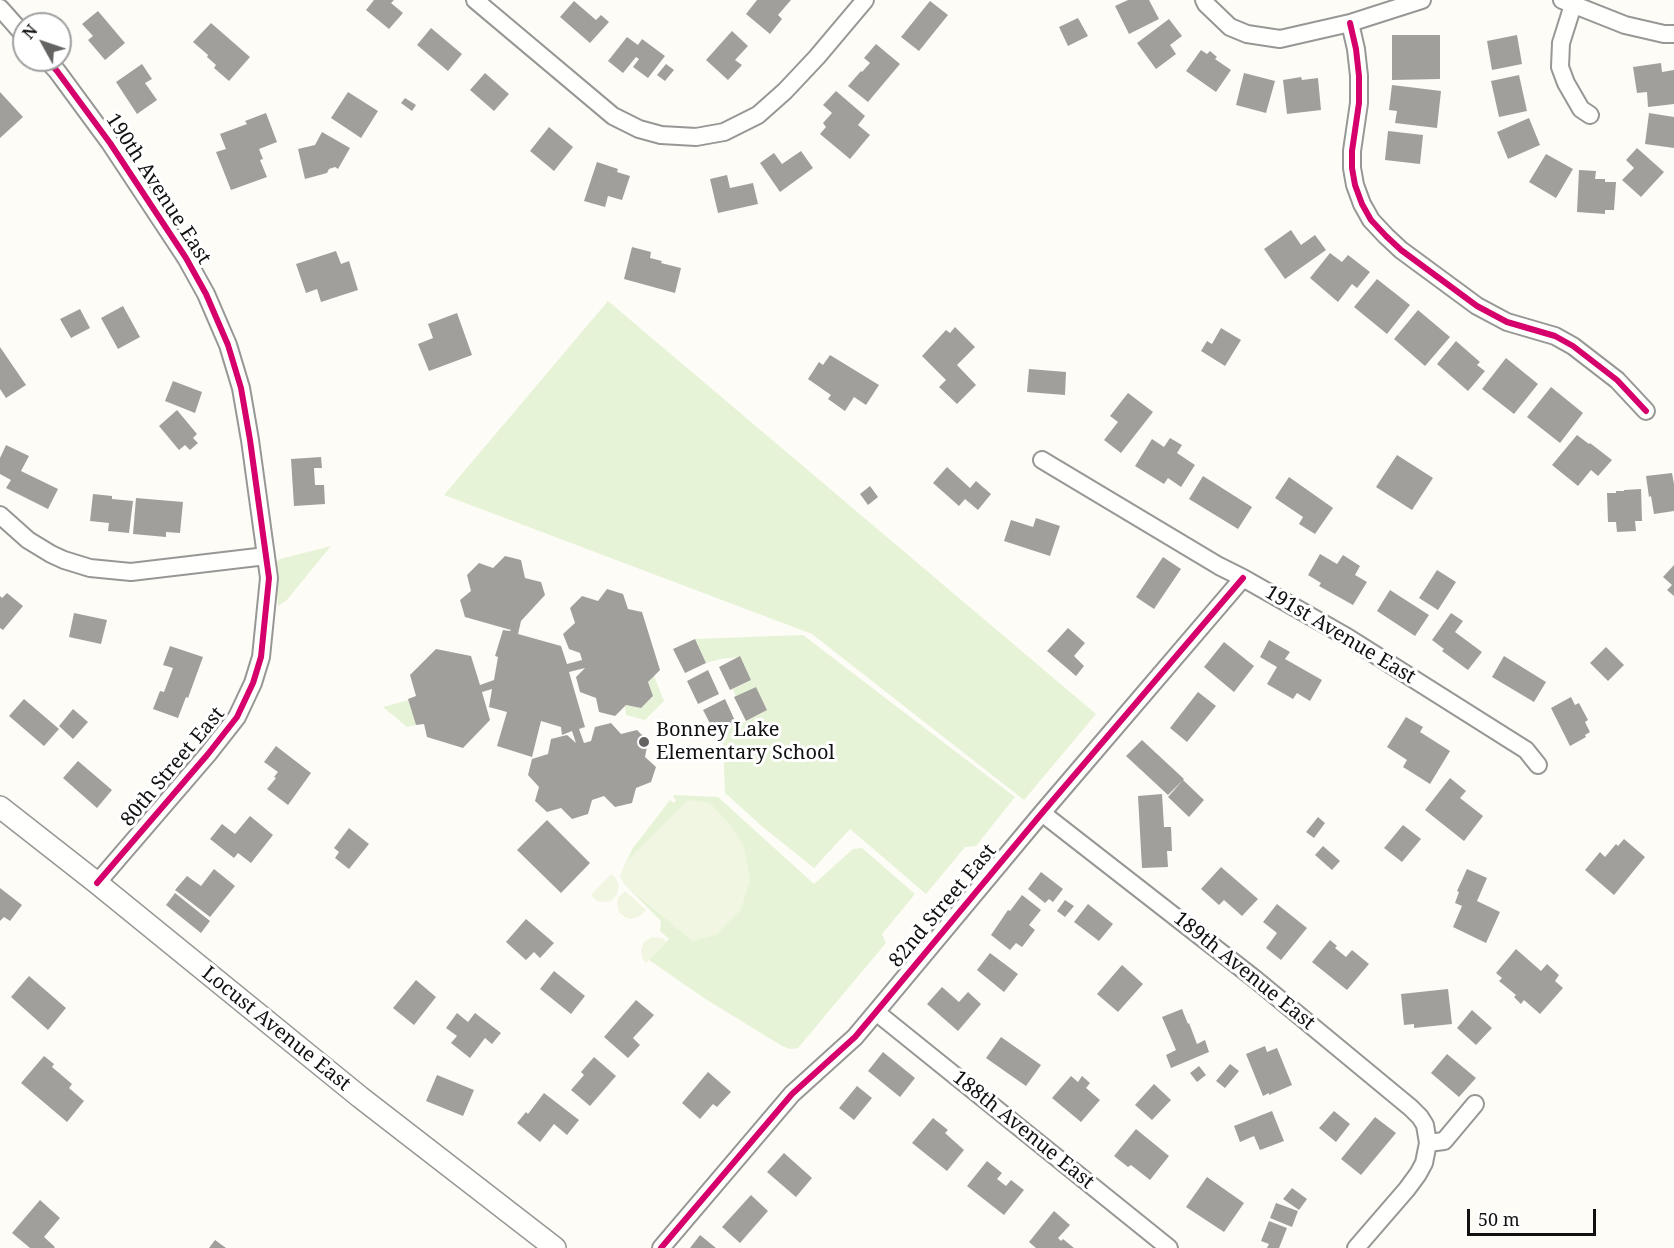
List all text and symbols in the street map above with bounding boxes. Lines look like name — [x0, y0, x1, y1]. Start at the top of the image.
north arrow — [12, 12, 72, 72]
text: N — [17, 20, 42, 44]
street label: 190th Avenue East — [100, 109, 216, 269]
street label: 191st Avenue East — [1260, 581, 1420, 689]
street label: 80th Street East — [116, 703, 230, 831]
place label: Bonney Lake Elementary School — [656, 718, 835, 765]
marker: Bonney Lake Elementary School — [637, 735, 651, 749]
street label: 82nd Street East — [884, 839, 1002, 973]
street label: 189th Avenue East — [1168, 907, 1320, 1035]
street label: Locust Avenue East — [197, 962, 355, 1096]
street label: 188th Avenue East — [947, 1066, 1099, 1194]
scale bar — [1470, 1197, 1599, 1235]
text: 50 m — [1478, 1207, 1520, 1231]

